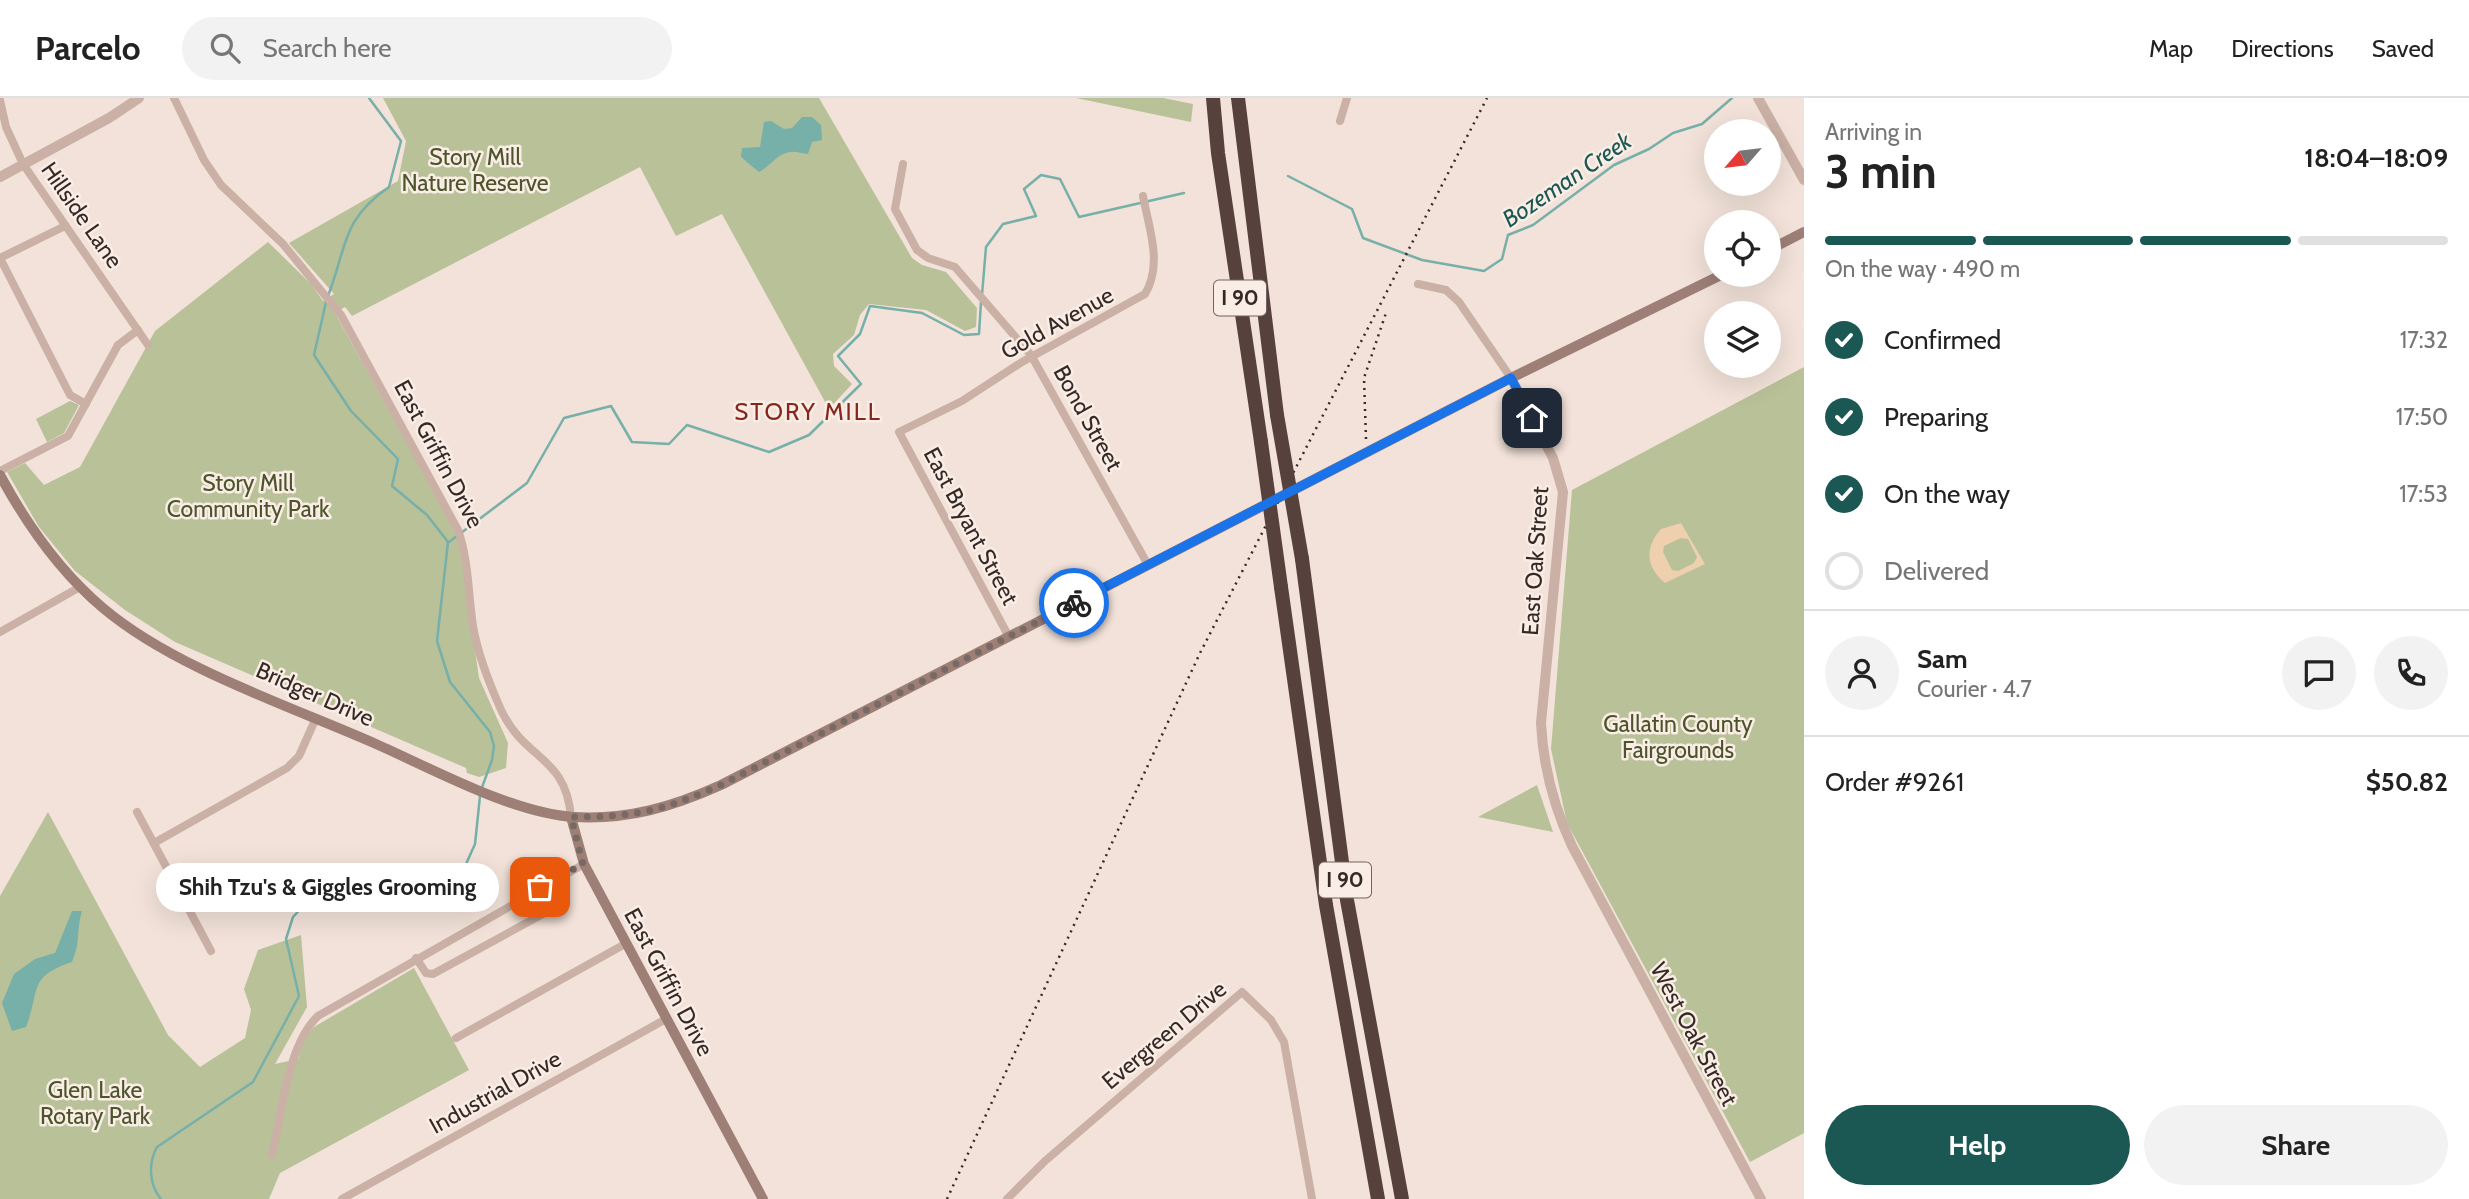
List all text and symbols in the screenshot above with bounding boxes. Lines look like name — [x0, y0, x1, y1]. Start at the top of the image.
search box — [182, 17, 672, 80]
text: Parcelo — [35, 28, 140, 68]
icon: search — [206, 29, 244, 67]
text: Search here — [262, 32, 392, 64]
text: Map — [2149, 34, 2193, 63]
text: Directions — [2231, 34, 2334, 63]
text: Saved — [2372, 34, 2434, 63]
text: Arriving in — [1825, 118, 1922, 146]
north arrow — [1704, 119, 1782, 196]
map controls — [1704, 119, 1781, 378]
water label: Bozeman Creek — [1497, 125, 1637, 233]
text: 18:04–18:09 — [2304, 142, 2448, 174]
park label: Story Mill Nature Reserve — [401, 143, 549, 197]
text: 3 min — [1825, 144, 1937, 200]
street label: Hillside Lane — [35, 157, 129, 274]
button: locate — [1704, 210, 1781, 287]
text: On the way · 490 m — [1825, 255, 2020, 283]
road number: I 90 — [1214, 280, 1266, 316]
street label: Gold Avenue — [996, 281, 1118, 365]
button: layers — [1704, 301, 1781, 378]
icon: check — [1825, 321, 1863, 359]
text: Confirmed — [1884, 324, 2001, 356]
text: 17:32 — [2400, 326, 2448, 354]
street label: Bond Street — [1048, 360, 1129, 476]
street label: East Griffin Drive — [388, 375, 490, 533]
pin — [1502, 388, 1562, 448]
district label: STORY MILL — [734, 397, 882, 426]
icon: check — [1825, 398, 1863, 436]
icon: home — [1513, 399, 1551, 437]
text: Preparing — [1884, 401, 1988, 433]
text: 17:50 — [2396, 403, 2448, 431]
street label: East Bryant Street — [918, 442, 1024, 610]
park label: Story Mill Community Park — [167, 469, 330, 523]
icon: check — [1825, 475, 1863, 513]
text: On the way — [1884, 478, 2010, 510]
text: 17:53 — [2399, 480, 2448, 508]
street label: East Oak Street — [1516, 485, 1554, 636]
text: Delivered — [1884, 555, 1989, 587]
courier — [1039, 568, 1109, 638]
icon: bike — [1055, 584, 1093, 622]
button: person — [1825, 636, 1899, 710]
button: chat — [2282, 636, 2356, 710]
button: phone — [2374, 636, 2448, 710]
text: Sam — [1917, 643, 1968, 675]
street label: Bridger Drive — [252, 656, 378, 732]
text: Courier · 4.7 — [1917, 675, 2032, 703]
park label: Gallatin County Fairgrounds — [1603, 710, 1753, 764]
text: Order #9261 — [1825, 766, 1964, 798]
text: $50.82 — [2366, 766, 2448, 798]
pin — [510, 857, 570, 917]
callout: Shih Tzu's & Giggles Grooming — [155, 862, 498, 912]
road number: I 90 — [1319, 862, 1371, 898]
icon: bag — [521, 868, 559, 906]
text: Shih Tzu's & Giggles Grooming — [179, 873, 476, 901]
street label: East Griffin Drive — [618, 903, 720, 1061]
street label: West Oak Street — [1644, 958, 1744, 1111]
street label: Evergreen Drive — [1096, 975, 1232, 1095]
street label: Industrial Drive — [424, 1044, 566, 1140]
park label: Glen Lake Rotary Park — [40, 1076, 151, 1130]
button: Help — [1825, 1105, 2130, 1185]
button: Share — [2144, 1105, 2448, 1185]

